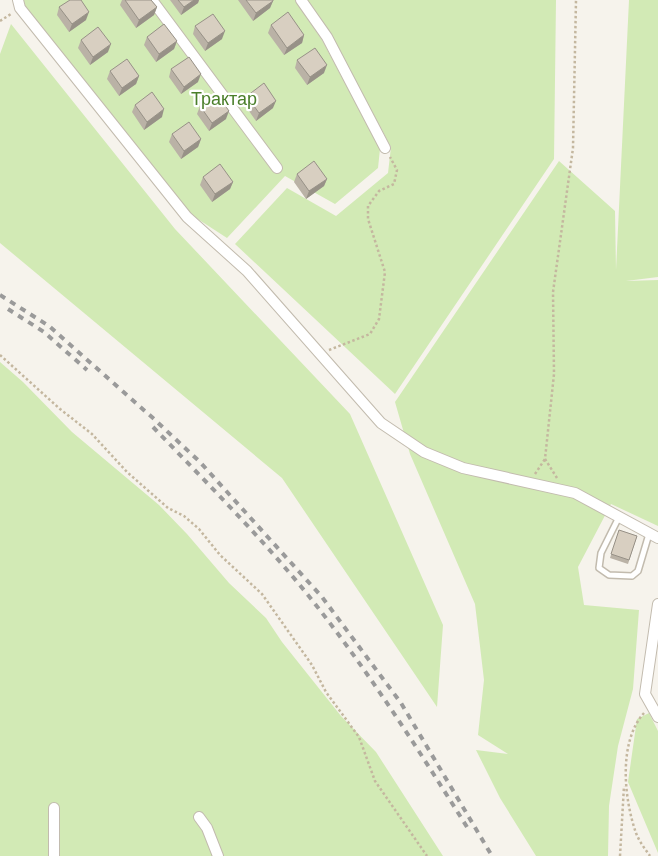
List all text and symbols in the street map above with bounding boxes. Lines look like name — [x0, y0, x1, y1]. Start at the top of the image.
park label: Трактар — [191, 89, 257, 109]

